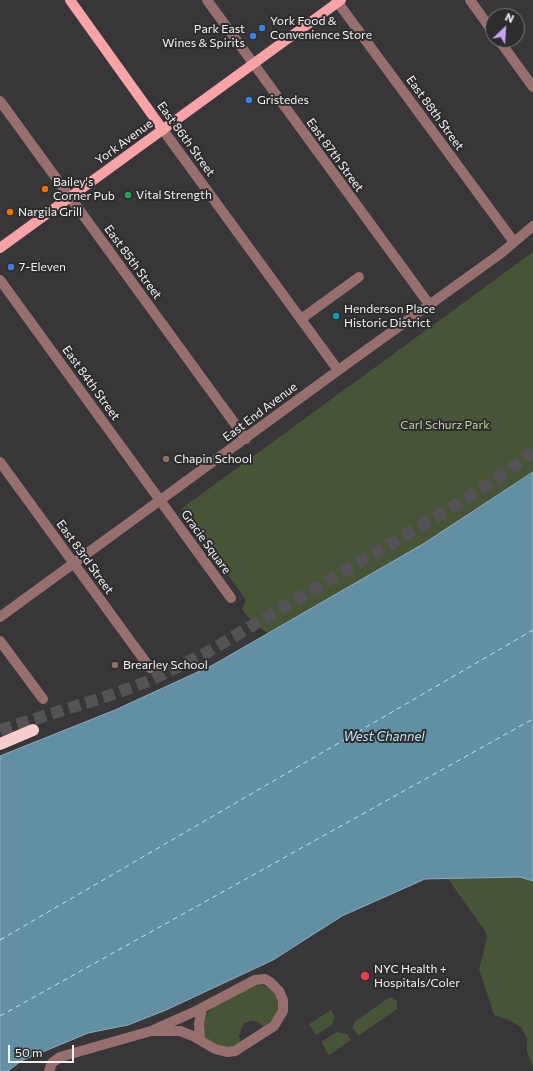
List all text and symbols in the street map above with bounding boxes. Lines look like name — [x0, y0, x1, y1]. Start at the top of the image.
north arrow — [485, 8, 525, 48]
text: N — [503, 10, 516, 25]
place label: York Food & Convenience Store — [270, 14, 372, 42]
place label: Park East Wines & Spirits — [162, 22, 245, 50]
marker: York Food & Convenience Store — [257, 23, 267, 33]
marker: Park East Wines & Spirits — [248, 31, 258, 41]
street label: East 88th Street — [403, 73, 467, 153]
place label: Gristedes — [257, 93, 309, 107]
marker: Gristedes — [244, 95, 254, 105]
street label: East 86th Street — [154, 99, 218, 179]
street label: East 87th Street — [303, 115, 367, 195]
street label: York Avenue — [92, 116, 156, 168]
place label: Bailey's Corner Pub — [53, 175, 115, 203]
marker: Bailey's Corner Pub — [40, 184, 50, 194]
place label: Vital Strength — [136, 188, 212, 202]
marker: Vital Strength — [123, 190, 133, 200]
place label: Nargila Grill — [18, 205, 82, 219]
marker: Nargila Grill — [5, 207, 15, 217]
street label: East 85th Street — [101, 222, 165, 302]
place label: 7-Eleven — [19, 260, 66, 274]
marker: 7-Eleven — [6, 262, 16, 272]
place label: Henderson Place Historic District — [344, 302, 435, 330]
marker: Henderson Place Historic District — [331, 311, 341, 321]
street label: East 84th Street — [59, 343, 123, 423]
street label: East End Avenue — [220, 379, 300, 445]
park label: Carl Schurz Park — [400, 418, 490, 432]
place label: Chapin School — [174, 452, 252, 466]
marker: Chapin School — [161, 454, 171, 464]
street label: Gracie Square — [178, 507, 234, 577]
street label: East 83rd Street — [53, 517, 117, 597]
place label: Brearley School — [123, 658, 208, 672]
marker: Brearley School — [110, 660, 120, 670]
water label: West Channel — [343, 729, 425, 745]
place label: NYC Health + Hospitals/Coler — [374, 962, 460, 990]
marker: NYC Health + Hospitals/Coler — [359, 970, 371, 982]
scale bar — [10, 1037, 76, 1063]
text: 50 m — [15, 1045, 43, 1059]

